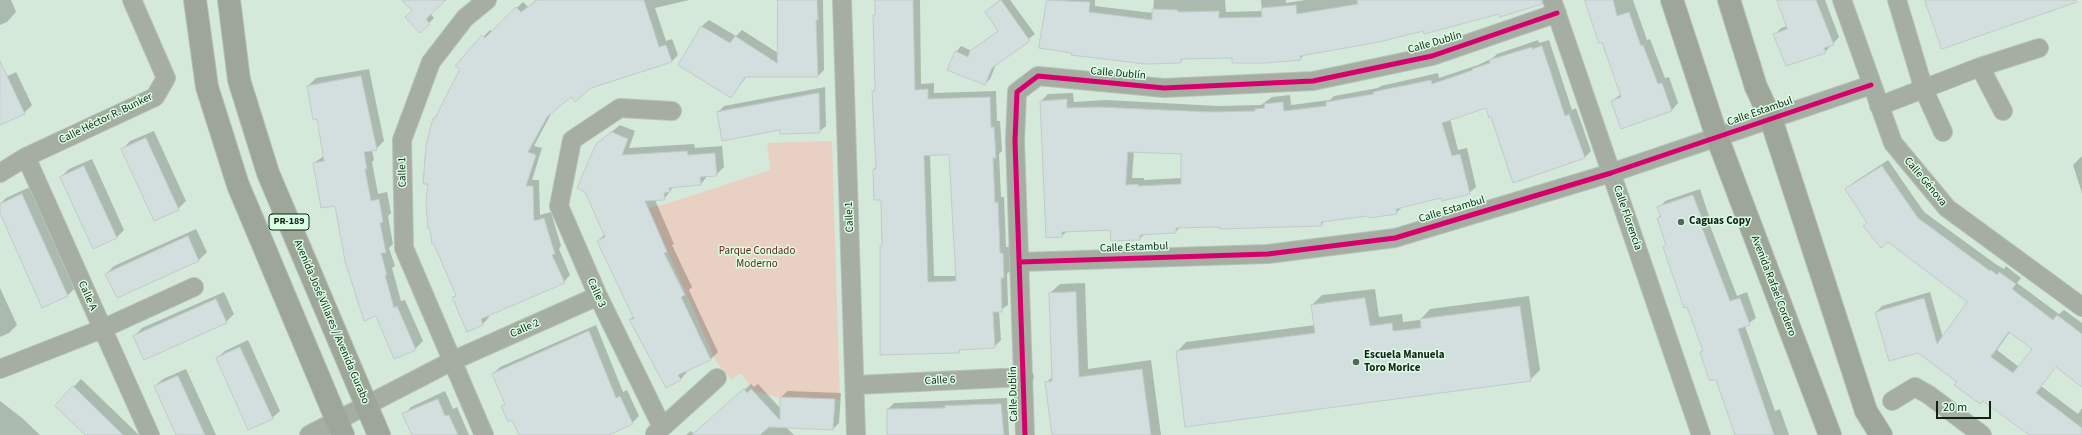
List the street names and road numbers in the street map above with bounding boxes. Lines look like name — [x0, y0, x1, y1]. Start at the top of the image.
street label: Calle Dublín — [1407, 29, 1463, 57]
street label: Calle Dublín — [1090, 65, 1146, 83]
street label: Calle Héctor R. Bunker — [57, 91, 155, 147]
street label: Calle Estambul — [1726, 95, 1794, 129]
street label: Calle Génova — [1901, 155, 1949, 209]
street label: Calle 1 — [396, 157, 410, 187]
street label: Calle Florencia — [1610, 184, 1644, 252]
street label: Calle Estambul — [1417, 194, 1487, 226]
street label: Calle 1 — [843, 201, 857, 233]
road number: PR-189 — [269, 214, 309, 230]
street label: Avenida Rafael Cordero — [1748, 234, 1798, 338]
street label: Avenida José Villares / Avenida Gurabo — [290, 238, 372, 406]
street label: Calle Estambul — [1100, 240, 1168, 256]
street label: Calle 3 — [584, 276, 608, 310]
street label: Calle A — [75, 279, 99, 313]
street label: Calle 2 — [508, 317, 542, 341]
street label: Calle Dublín — [1007, 366, 1021, 422]
street label: Calle 6 — [924, 374, 956, 388]

